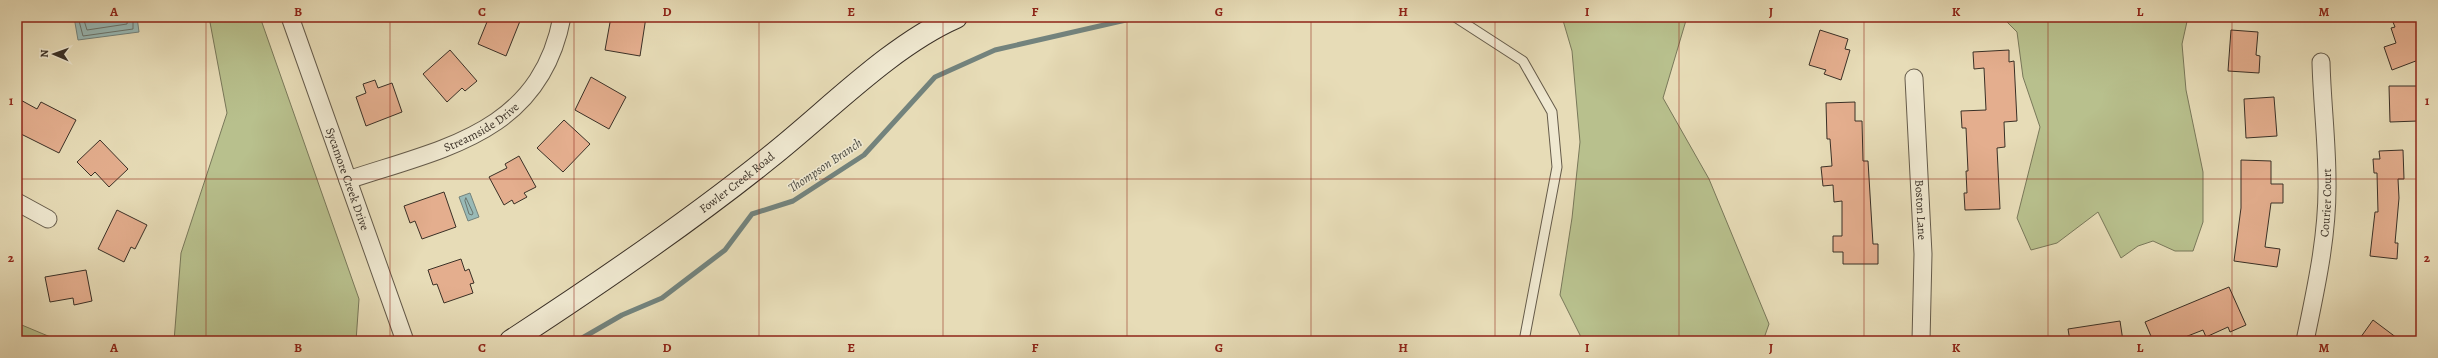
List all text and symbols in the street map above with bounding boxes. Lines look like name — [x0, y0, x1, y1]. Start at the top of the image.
text: A — [109, 3, 119, 20]
text: B — [294, 3, 302, 20]
text: C — [478, 3, 486, 20]
text: D — [662, 3, 672, 20]
text: E — [847, 3, 855, 20]
text: F — [1032, 3, 1039, 20]
text: G — [1215, 3, 1223, 20]
text: H — [1398, 3, 1408, 20]
text: I — [1585, 3, 1590, 20]
text: J — [1769, 3, 1773, 20]
text: K — [1952, 3, 1961, 20]
text: L — [2137, 3, 2144, 20]
text: M — [2319, 3, 2330, 20]
north arrow — [34, 34, 74, 74]
text: N — [37, 49, 52, 58]
text: 1 — [9, 92, 14, 109]
text: 1 — [2425, 92, 2430, 109]
street label: Streamside Drive — [441, 99, 522, 156]
street label: Sycamore Creek Drive — [322, 126, 373, 233]
water label: Thompson Branch — [785, 134, 865, 196]
street label: Fowler Creek Road — [696, 148, 778, 217]
street label: Courier Court — [2316, 168, 2335, 238]
street label: Boston Lane — [1911, 179, 1930, 240]
text: 2 — [8, 249, 15, 266]
text: 2 — [2424, 249, 2431, 266]
text: A — [109, 339, 119, 356]
text: B — [294, 339, 302, 356]
text: C — [478, 339, 486, 356]
text: D — [662, 339, 672, 356]
text: E — [847, 339, 855, 356]
text: F — [1032, 339, 1039, 356]
text: G — [1215, 339, 1223, 356]
text: H — [1398, 339, 1408, 356]
text: I — [1585, 339, 1590, 356]
text: J — [1769, 339, 1773, 356]
text: K — [1952, 339, 1961, 356]
text: L — [2137, 339, 2144, 356]
text: M — [2319, 339, 2330, 356]

